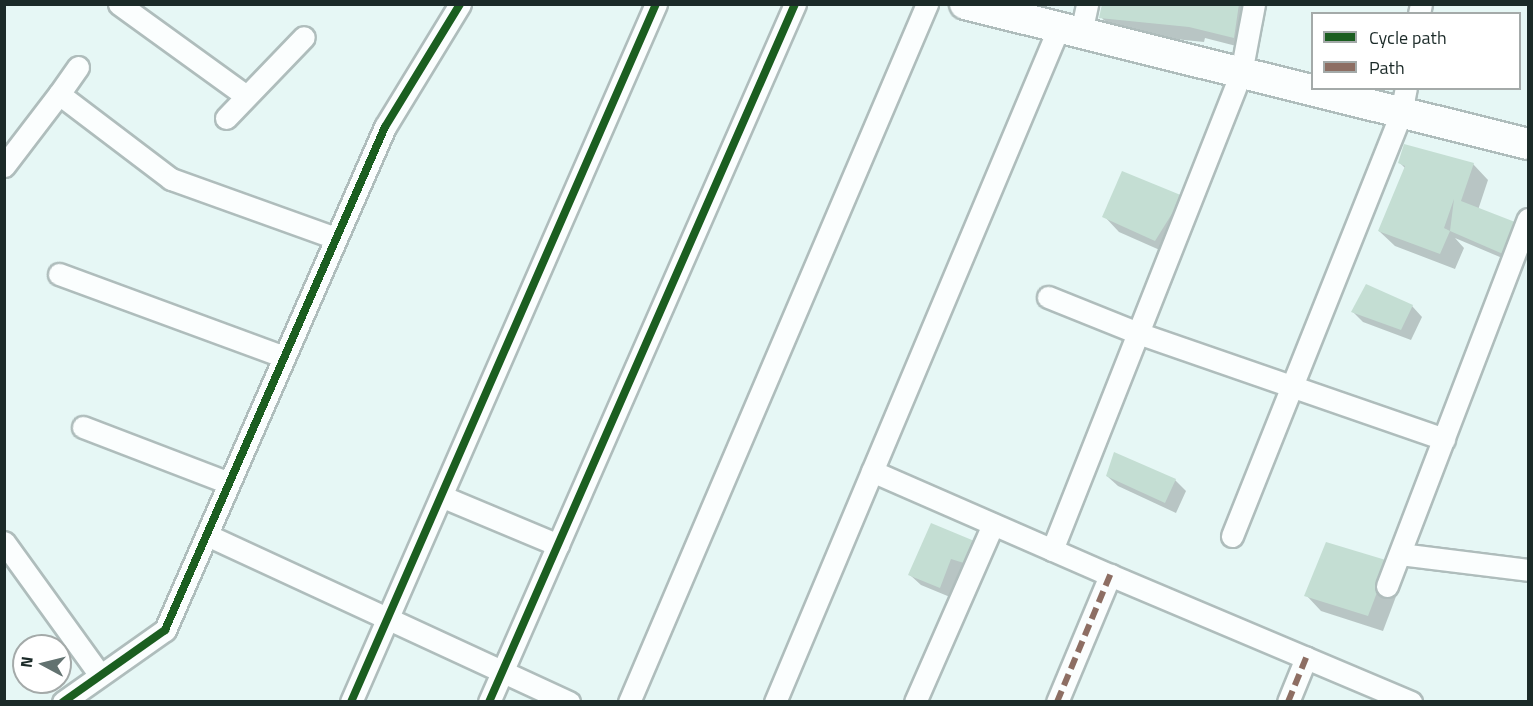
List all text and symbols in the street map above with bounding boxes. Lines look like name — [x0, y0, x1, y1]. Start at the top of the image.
legend — [1311, 12, 1521, 90]
text: Cycle path — [1369, 24, 1447, 51]
text: Path — [1369, 54, 1405, 81]
north arrow — [12, 634, 72, 694]
text: N — [14, 655, 39, 669]

